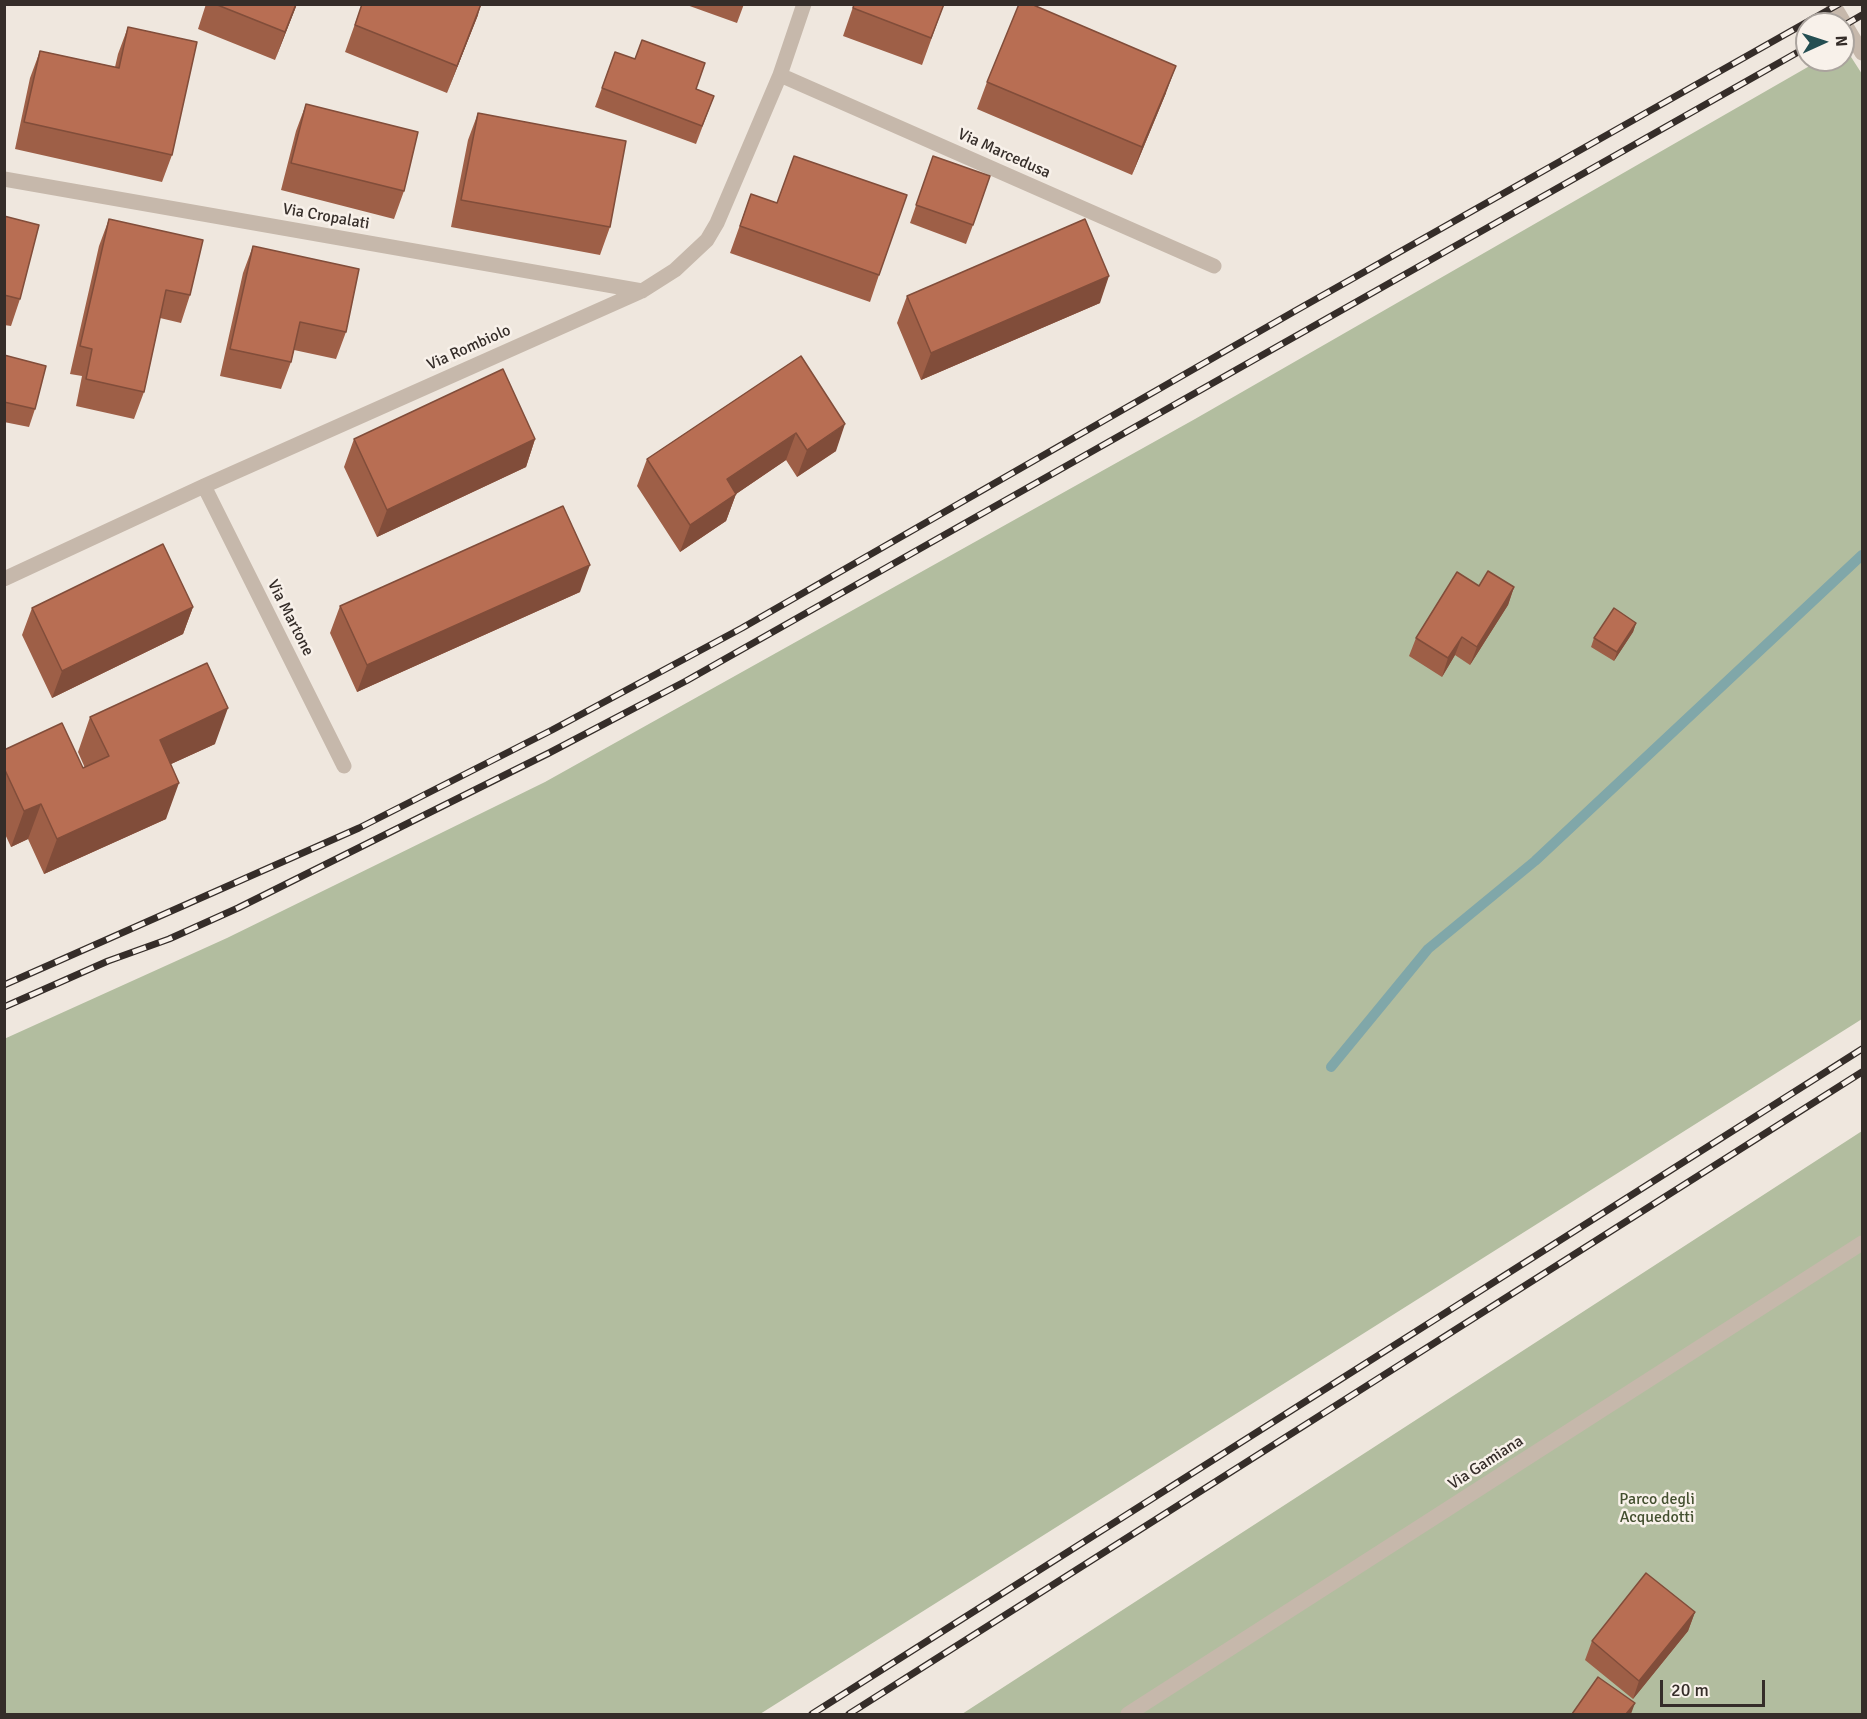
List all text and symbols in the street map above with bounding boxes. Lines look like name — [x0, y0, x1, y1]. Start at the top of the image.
north arrow — [1795, 12, 1855, 72]
text: N — [1831, 35, 1851, 47]
street label: Via Marcedusa — [955, 125, 1053, 183]
street label: Via Cropalati — [281, 200, 371, 234]
street label: Via Rombiolo — [424, 321, 514, 375]
street label: Via Martone — [263, 577, 317, 659]
street label: Via Gamiana — [1445, 1432, 1527, 1494]
park label: Parco degli Acquedotti — [1619, 1490, 1695, 1528]
scale bar — [1663, 1668, 1768, 1706]
text: 20 m — [1671, 1679, 1709, 1701]

